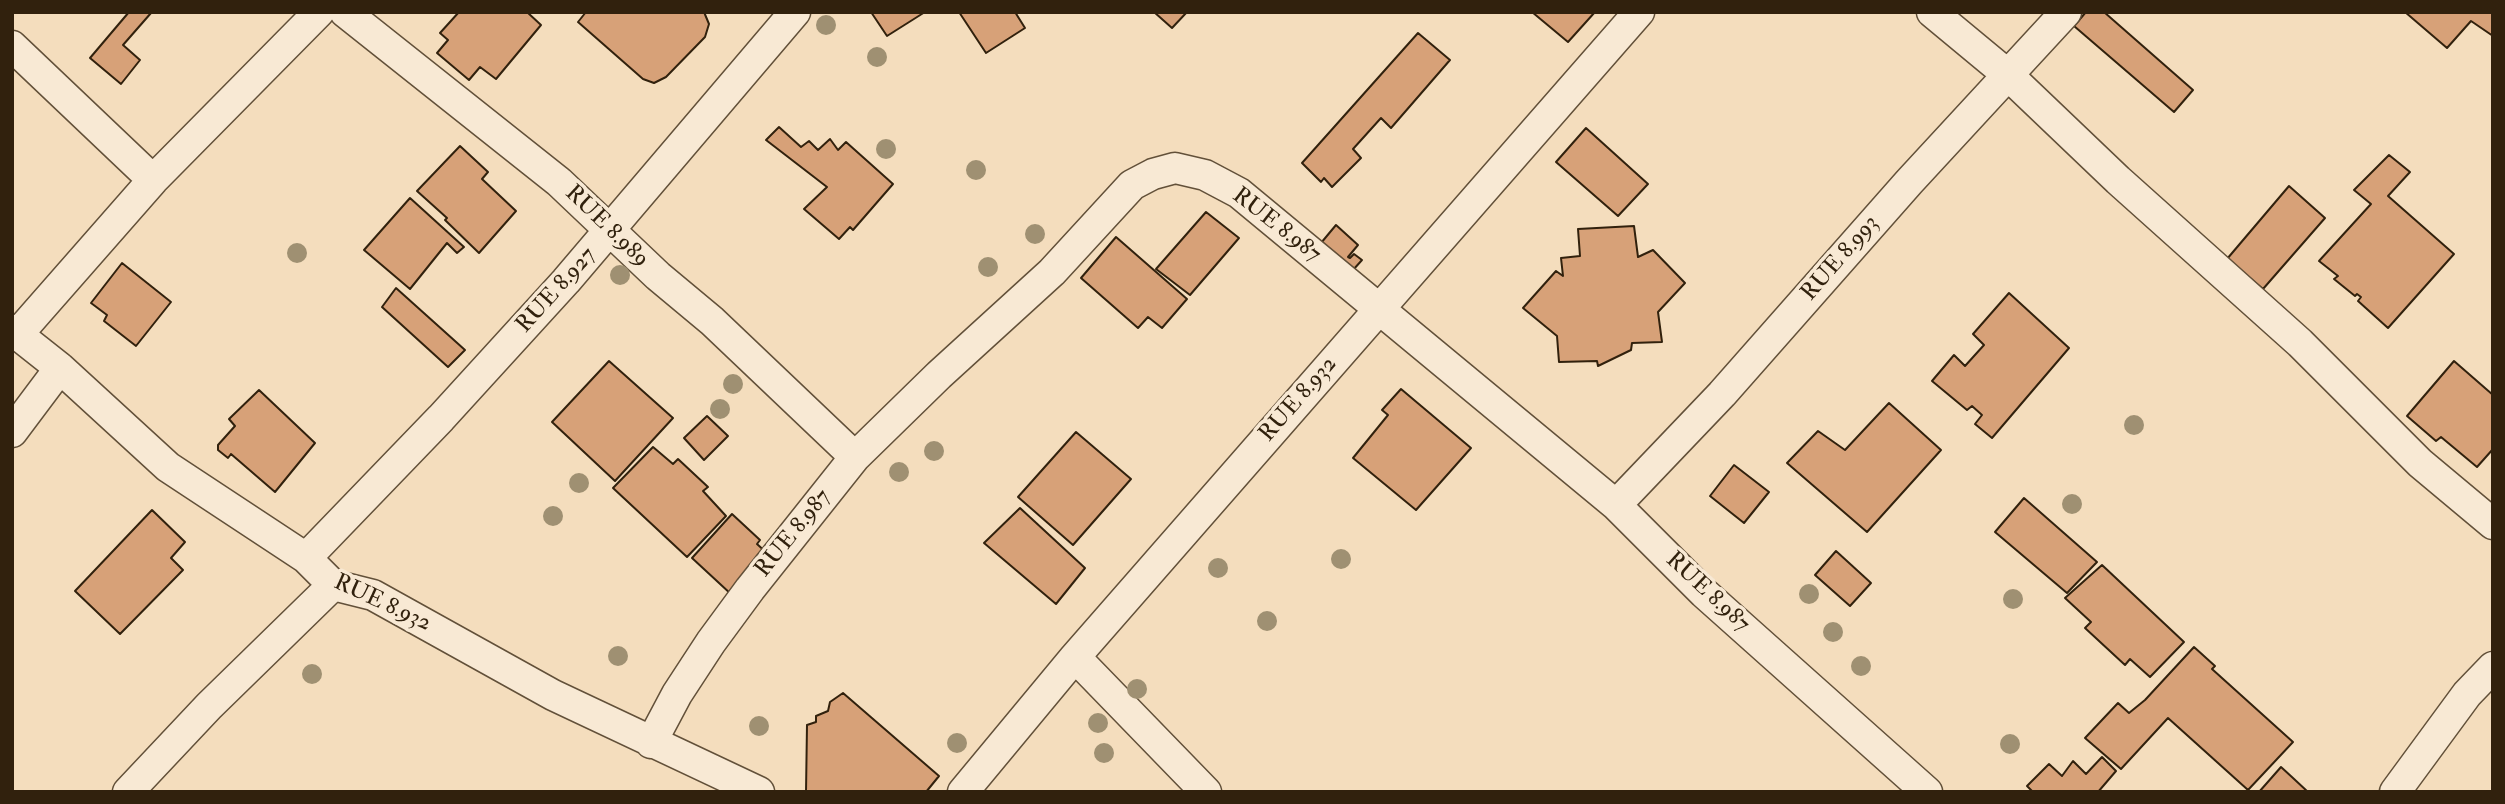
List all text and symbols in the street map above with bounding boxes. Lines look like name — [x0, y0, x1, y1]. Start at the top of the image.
street label: RUE 8.989 — [558, 180, 654, 274]
street label: RUE 8.987 — [1226, 183, 1326, 269]
street label: RUE 8.993 — [1796, 211, 1886, 307]
street label: RUE 8.927 — [511, 242, 603, 340]
street label: RUE 8.932 — [1254, 352, 1344, 448]
street label: RUE 8.987 — [750, 485, 838, 583]
street label: RUE 8.987 — [1659, 547, 1755, 639]
street label: RUE 8.932 — [329, 570, 435, 638]

